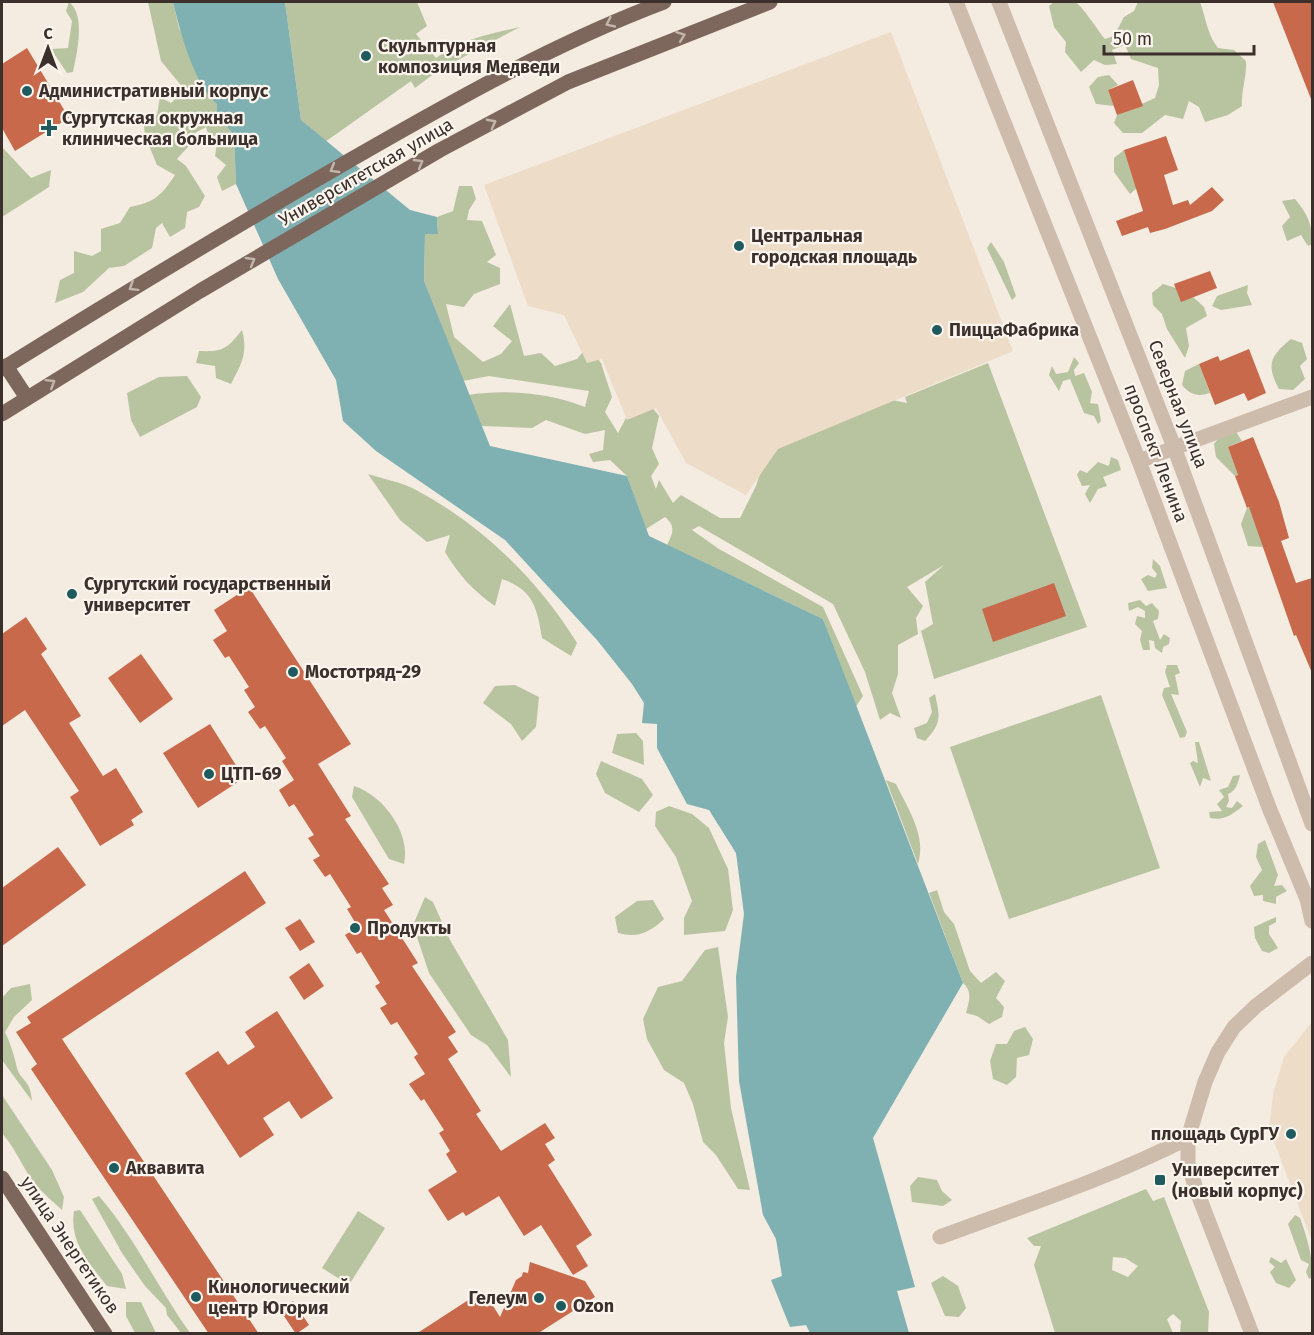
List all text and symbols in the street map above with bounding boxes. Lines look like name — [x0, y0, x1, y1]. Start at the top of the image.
one-way arrow — [605, 16, 616, 28]
north arrow — [18, 18, 78, 78]
scale bar — [1104, 18, 1254, 56]
text: С — [43, 24, 53, 43]
text: 50 m — [1113, 28, 1152, 50]
one-way arrow — [674, 31, 685, 43]
place label: Скульптурная композиция Медведи — [378, 35, 560, 78]
marker: Скульптурная композиция Медведи — [359, 49, 373, 63]
place label: Административный корпус — [38, 80, 269, 102]
marker: Административный корпус — [20, 84, 34, 98]
place label: Сургутская окружная клиническая больница — [62, 107, 258, 150]
street label: Университетская улица — [275, 113, 457, 231]
marker: Сургутская окружная клиническая больница — [40, 119, 58, 137]
one-way arrow — [485, 119, 496, 130]
one-way arrow — [413, 158, 423, 170]
one-way arrow — [330, 162, 340, 173]
place label: Центральная городская площадь — [751, 225, 918, 268]
marker: Центральная городская площадь — [732, 239, 746, 253]
one-way arrow — [245, 257, 255, 269]
one-way arrow — [129, 280, 139, 292]
place label: ПиццаФабрика — [949, 319, 1079, 341]
marker: ПиццаФабрика — [930, 323, 944, 337]
street label: Северная улица — [1143, 337, 1213, 471]
one-way arrow — [45, 378, 55, 390]
street label: проспект Ленина — [1119, 381, 1193, 525]
place label: Сургутский государственный университет — [83, 573, 331, 616]
marker: Сургутский государственный университет — [65, 587, 79, 601]
place label: Мостотряд-29 — [305, 661, 421, 683]
marker: Мостотряд-29 — [286, 665, 300, 679]
place label: ЦТП-69 — [221, 763, 282, 785]
marker: ЦТП-69 — [202, 767, 216, 781]
place label: Продукты — [367, 917, 451, 939]
marker: Продукты — [348, 921, 362, 935]
place label: площадь СурГУ — [1151, 1123, 1280, 1145]
marker: площадь СурГУ — [1284, 1127, 1298, 1141]
place label: Аквавита — [125, 1157, 205, 1179]
place label: Университет (новый корпус) — [1171, 1159, 1303, 1202]
marker: Аквавита — [107, 1161, 121, 1175]
street label: улица Энергетиков — [16, 1172, 124, 1318]
marker: Университет (новый корпус) — [1153, 1173, 1167, 1187]
place label: Кинологический центр Югория — [208, 1276, 350, 1319]
place label: Гелеум — [469, 1287, 527, 1309]
marker: Кинологический центр Югория — [189, 1290, 203, 1304]
marker: Гелеум — [532, 1291, 546, 1305]
place label: Ozon — [573, 1295, 614, 1317]
marker: Ozon — [554, 1299, 568, 1313]

